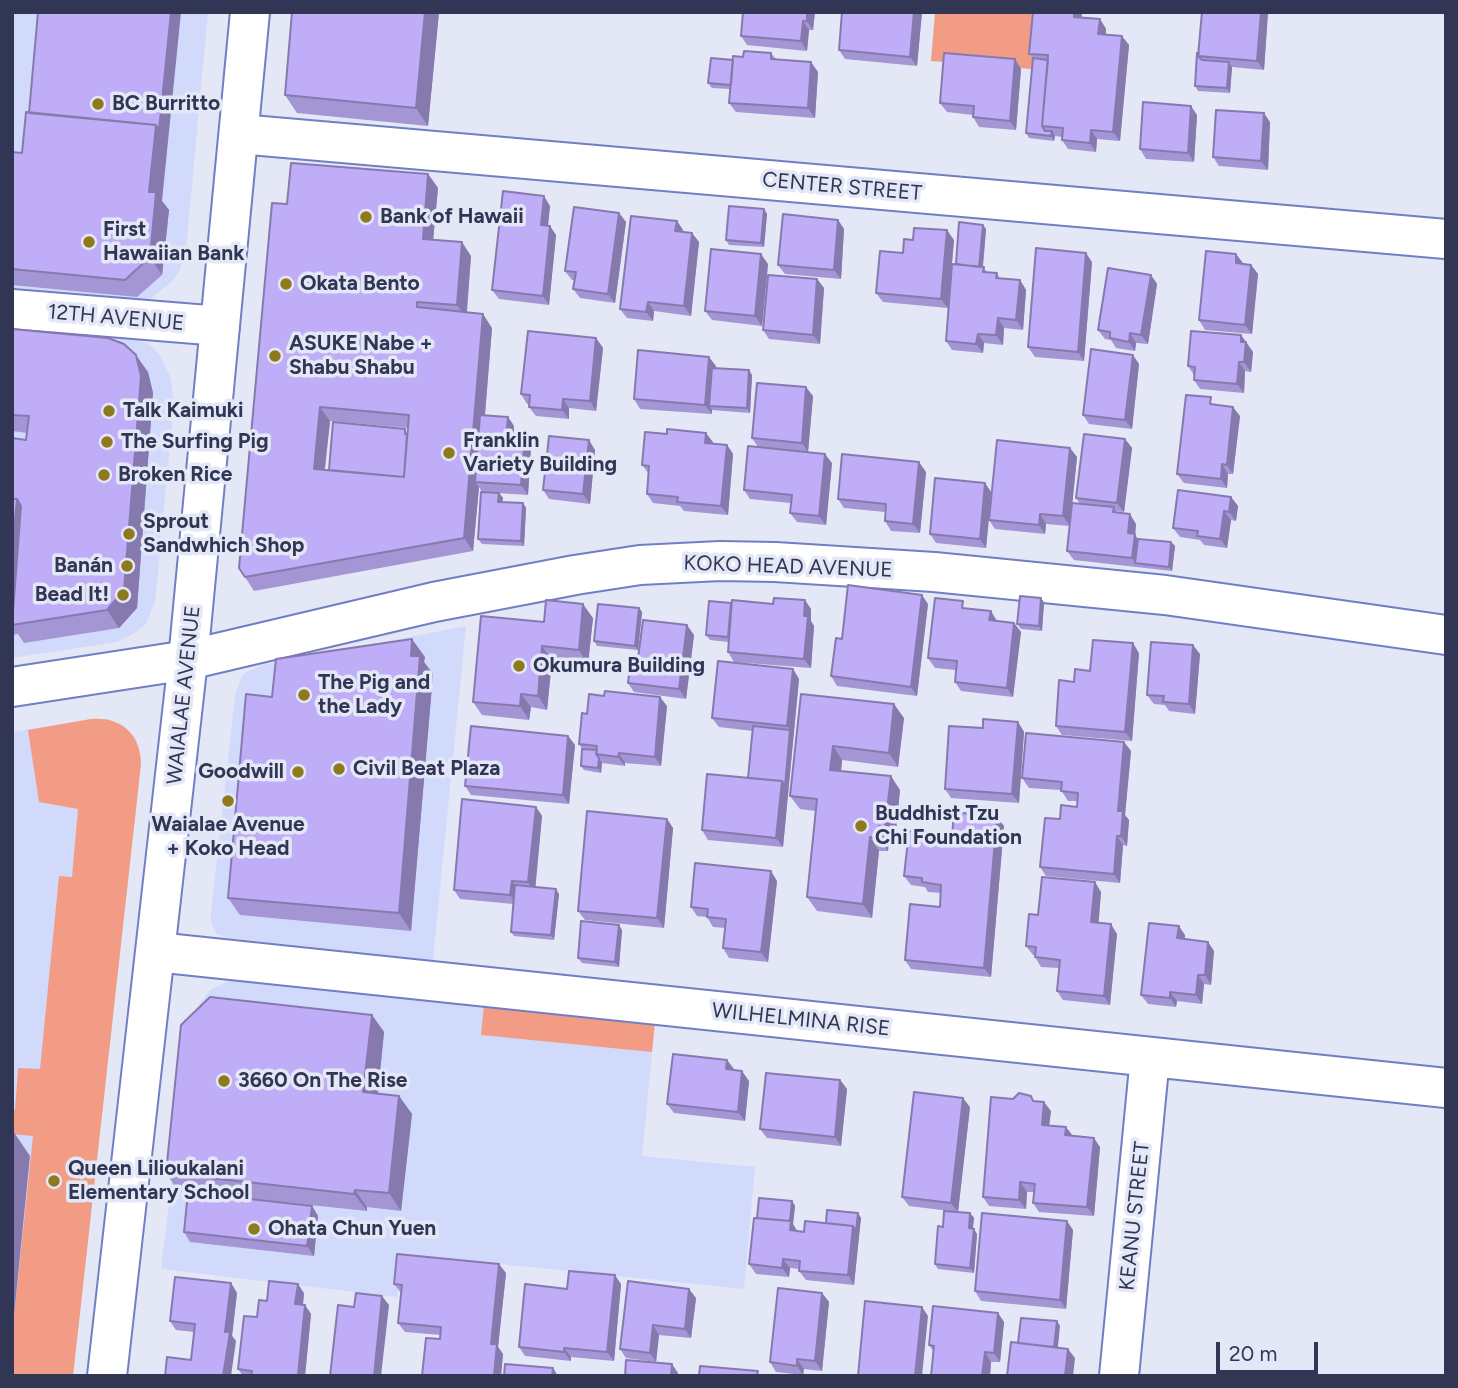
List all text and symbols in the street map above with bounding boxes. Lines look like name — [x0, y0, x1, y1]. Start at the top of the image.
place label: BC Burritto — [112, 91, 220, 117]
marker: BC Burritto — [90, 96, 106, 112]
street label: CENTER STREET — [761, 167, 923, 207]
place label: Bank of Hawaii — [380, 204, 524, 230]
marker: Bank of Hawaii — [358, 209, 374, 225]
place label: First Hawaiian Bank — [103, 217, 244, 267]
marker: First Hawaiian Bank — [81, 234, 97, 250]
place label: Okata Bento — [300, 271, 420, 297]
marker: Okata Bento — [278, 276, 294, 292]
street label: 12TH AVENUE — [47, 299, 185, 337]
place label: ASUKE Nabe + Shabu Shabu — [289, 331, 433, 381]
marker: ASUKE Nabe + Shabu Shabu — [267, 348, 283, 364]
place label: Talk Kaimuki — [123, 398, 244, 424]
marker: Talk Kaimuki — [101, 403, 117, 419]
place label: Franklin Variety Building — [463, 428, 617, 478]
place label: The Surfing Pig — [121, 429, 269, 455]
marker: The Surfing Pig — [99, 434, 115, 450]
marker: Franklin Variety Building — [441, 445, 457, 461]
place label: Broken Rice — [118, 462, 232, 488]
marker: Broken Rice — [96, 467, 112, 483]
place label: Sprout Sandwhich Shop — [143, 509, 304, 559]
marker: Sprout Sandwhich Shop — [121, 526, 137, 542]
street label: KOKO HEAD AVENUE — [683, 551, 893, 583]
place label: Banán — [54, 553, 113, 579]
marker: Banán — [119, 558, 135, 574]
place label: Bead It! — [35, 582, 109, 608]
marker: Bead It! — [115, 587, 131, 603]
street label: WAIALAE AVENUE — [162, 604, 206, 786]
place label: Okumura Building — [533, 653, 705, 679]
marker: Okumura Building — [511, 658, 527, 674]
place label: The Pig and the Lady — [318, 670, 430, 720]
marker: The Pig and the Lady — [296, 687, 312, 703]
place label: Civil Beat Plaza — [353, 756, 500, 782]
place label: Goodwill — [198, 759, 284, 785]
marker: Civil Beat Plaza — [331, 761, 347, 777]
marker: Goodwill — [290, 764, 306, 780]
marker: Waialae Avenue + Koko Head — [220, 793, 236, 809]
place label: Buddhist Tzu Chi Foundation — [875, 801, 1022, 851]
place label: Waialae Avenue + Koko Head — [151, 812, 305, 862]
marker: Buddhist Tzu Chi Foundation — [853, 818, 869, 834]
street label: WILHELMINA RISE — [711, 998, 891, 1042]
place label: 3660 On The Rise — [238, 1068, 407, 1094]
marker: 3660 On The Rise — [216, 1073, 232, 1089]
street label: KEANU STREET — [1115, 1140, 1155, 1292]
place label: Queen Lilioukalani Elementary School — [68, 1156, 249, 1206]
marker: Queen Lilioukalani Elementary School — [46, 1173, 62, 1189]
place label: Ohata Chun Yuen — [268, 1216, 436, 1242]
marker: Ohata Chun Yuen — [246, 1221, 262, 1237]
scale bar — [1220, 1328, 1322, 1372]
text: 20 m — [1229, 1341, 1277, 1366]

